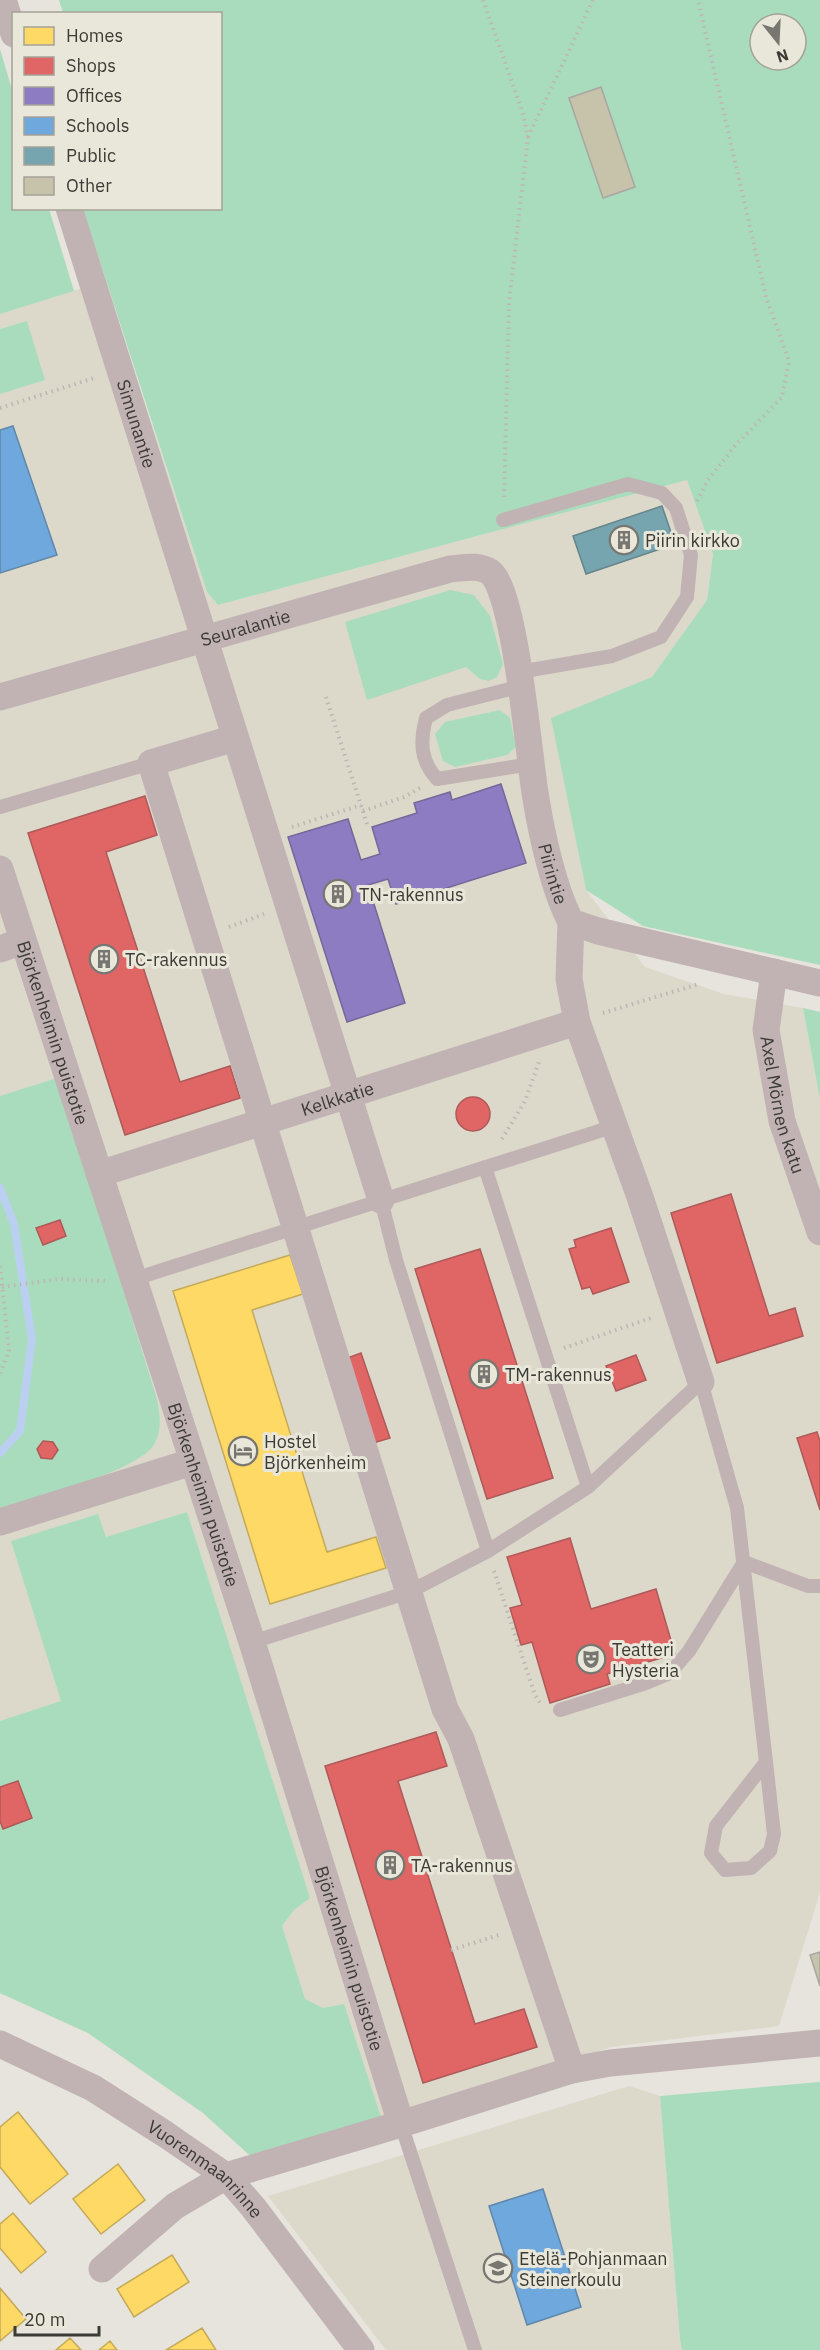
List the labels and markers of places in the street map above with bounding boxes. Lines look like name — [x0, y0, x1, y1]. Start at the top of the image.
building icon: Piirin kirkko — [608, 524, 640, 556]
place label: Piirin kirkko — [645, 529, 740, 552]
building icon: TN-rakennus — [322, 878, 354, 910]
place label: TN-rakennus — [359, 883, 464, 906]
building icon: TC-rakennus — [88, 943, 120, 975]
place label: TC-rakennus — [125, 948, 228, 971]
building icon: TM-rakennus — [468, 1358, 500, 1390]
place label: TM-rakennus — [505, 1363, 612, 1386]
place label: Hostel Björkenheim — [264, 1430, 367, 1474]
hotel icon: Hostel Björkenheim — [227, 1435, 259, 1467]
place label: Teatteri Hysteria — [612, 1638, 680, 1682]
theatre icon: Teatteri Hysteria — [575, 1643, 607, 1675]
building icon: TA-rakennus — [374, 1849, 406, 1881]
place label: TA-rakennus — [411, 1854, 513, 1877]
place label: Etelä-Pohjanmaan Steinerkoulu — [519, 2247, 668, 2291]
school or university icon: Etelä-Pohjanmaan Steinerkoulu — [482, 2252, 514, 2284]

